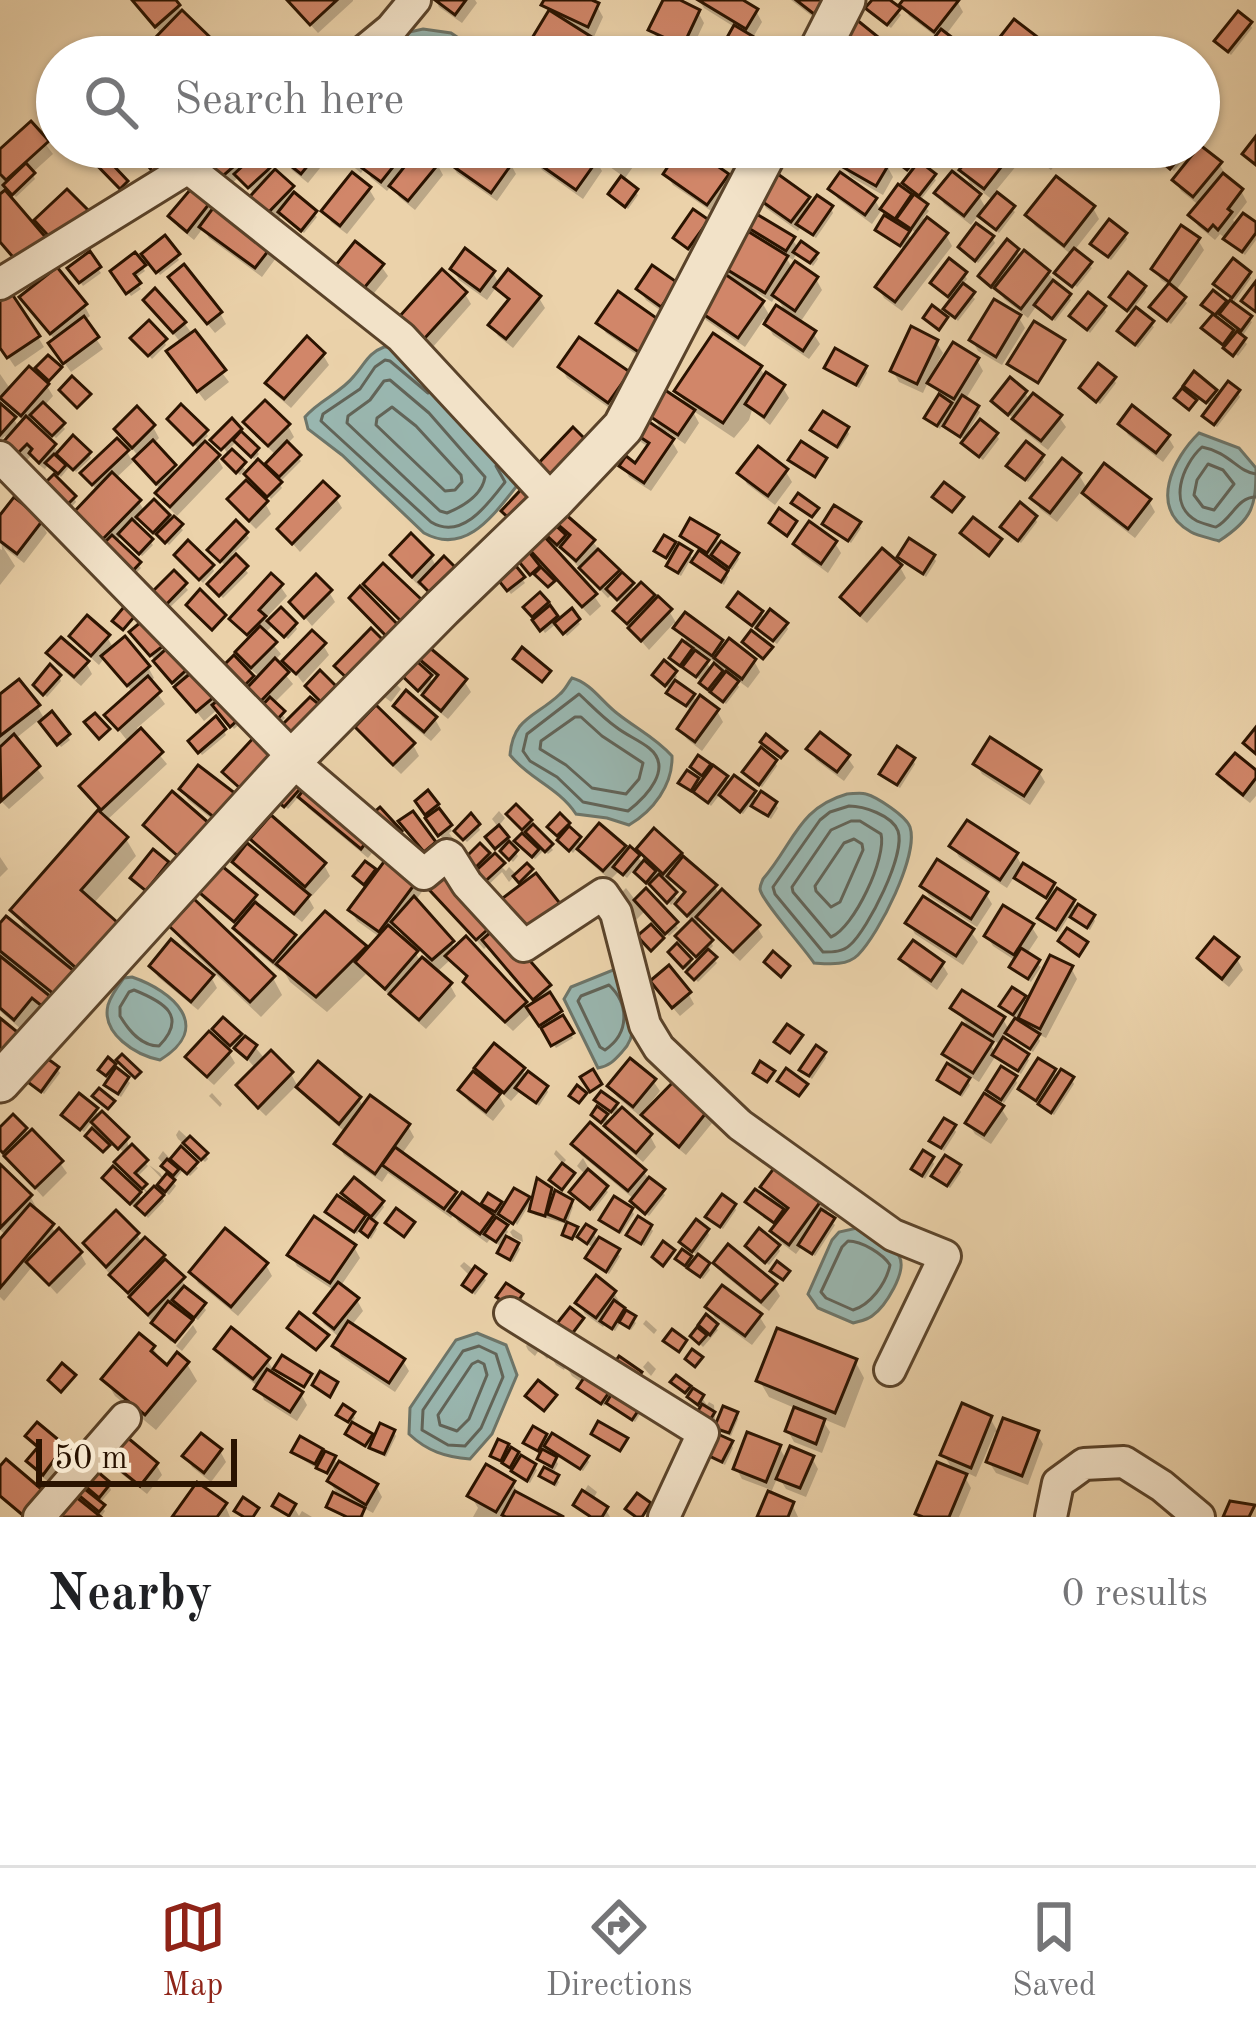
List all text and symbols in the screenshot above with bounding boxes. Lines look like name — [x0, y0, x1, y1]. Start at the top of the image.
search box — [36, 36, 1220, 168]
icon: search — [78, 69, 144, 135]
text: Search here — [174, 79, 404, 124]
scale bar — [36, 1433, 237, 1486]
text: 50 m — [54, 1443, 128, 1476]
text: Nearby — [48, 1570, 213, 1621]
text: 0 results — [1062, 1575, 1208, 1614]
tab: Map — [160, 1894, 226, 2007]
tab: Directions — [546, 1894, 692, 2007]
tab: Saved — [1012, 1894, 1096, 2007]

